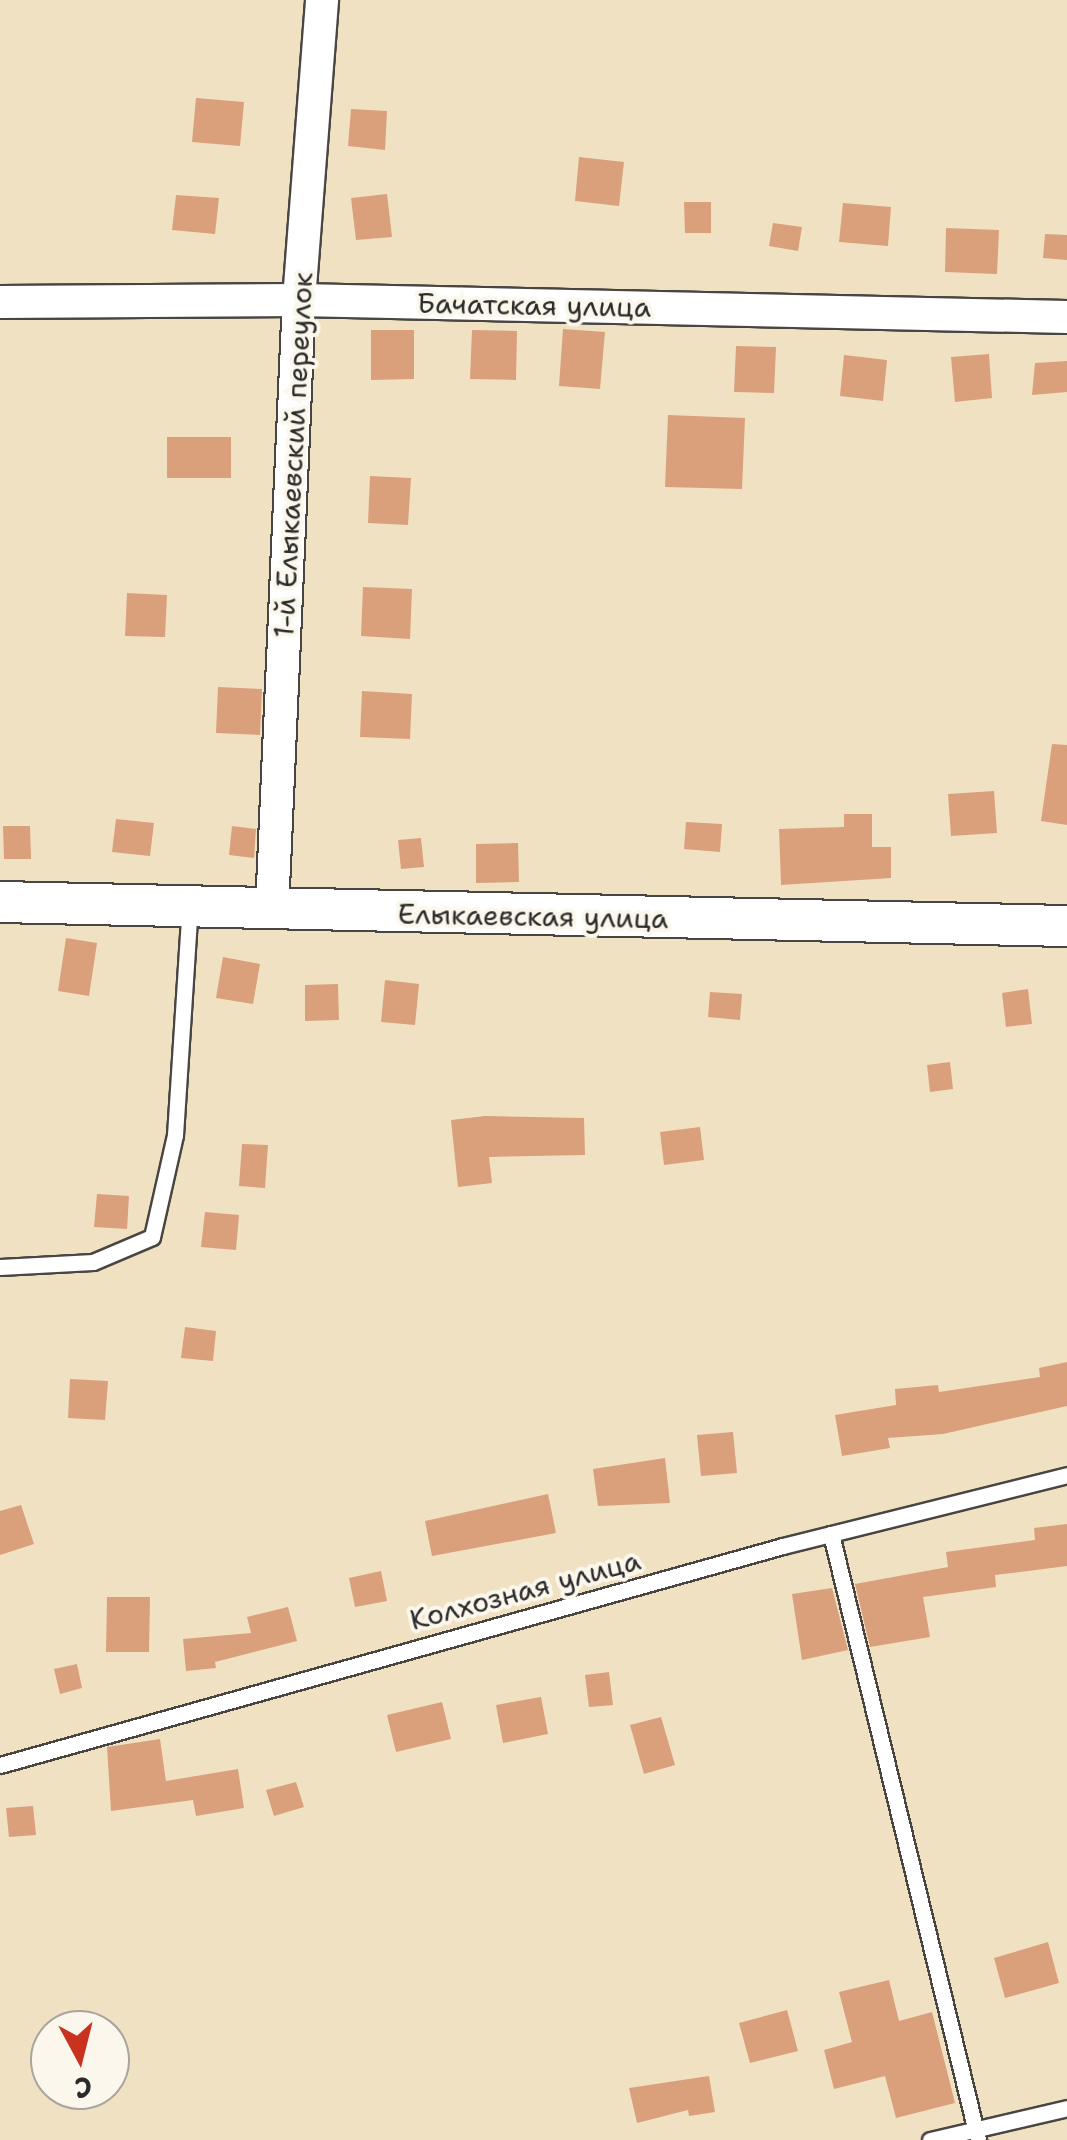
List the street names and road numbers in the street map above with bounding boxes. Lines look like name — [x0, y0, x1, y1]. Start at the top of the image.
street label: 1-й Елыкаевский переулок — [267, 271, 319, 639]
street label: Бачатская улица — [417, 286, 651, 324]
street label: Елыкаевская улица — [397, 897, 669, 935]
street label: Колхозная улица — [406, 1543, 644, 1637]

